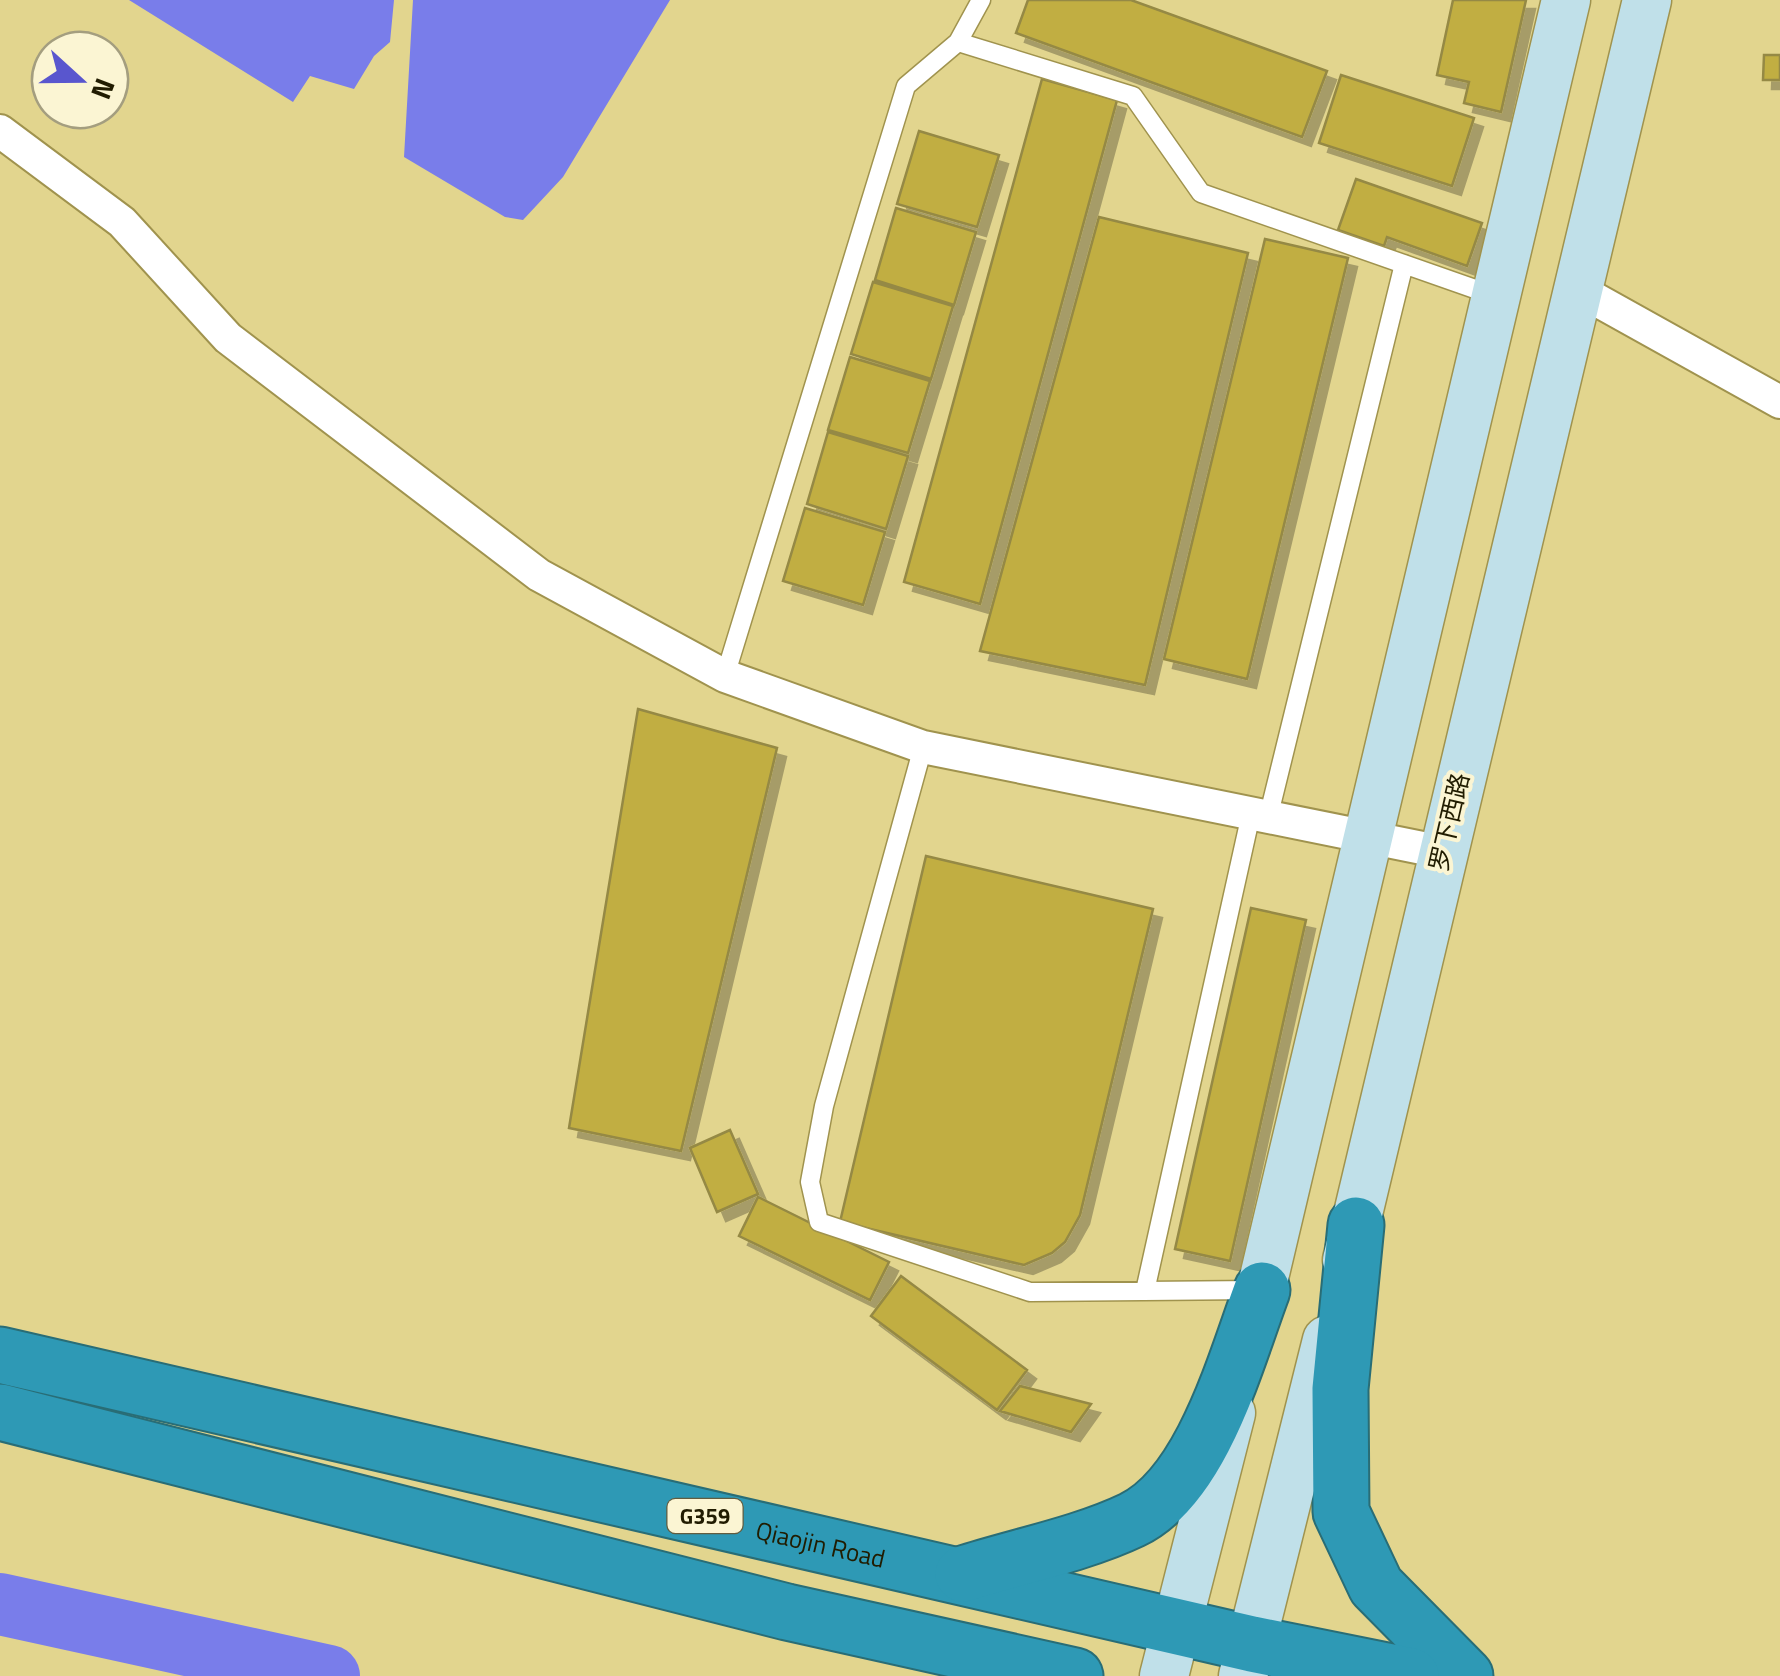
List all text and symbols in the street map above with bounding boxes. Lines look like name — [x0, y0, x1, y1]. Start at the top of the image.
north arrow — [30, 30, 130, 130]
text: N — [80, 72, 127, 106]
street label: 罗下西路 — [1419, 769, 1479, 875]
road number: G359 — [668, 1499, 742, 1533]
street label: Qiaojin Road — [752, 1511, 889, 1578]

